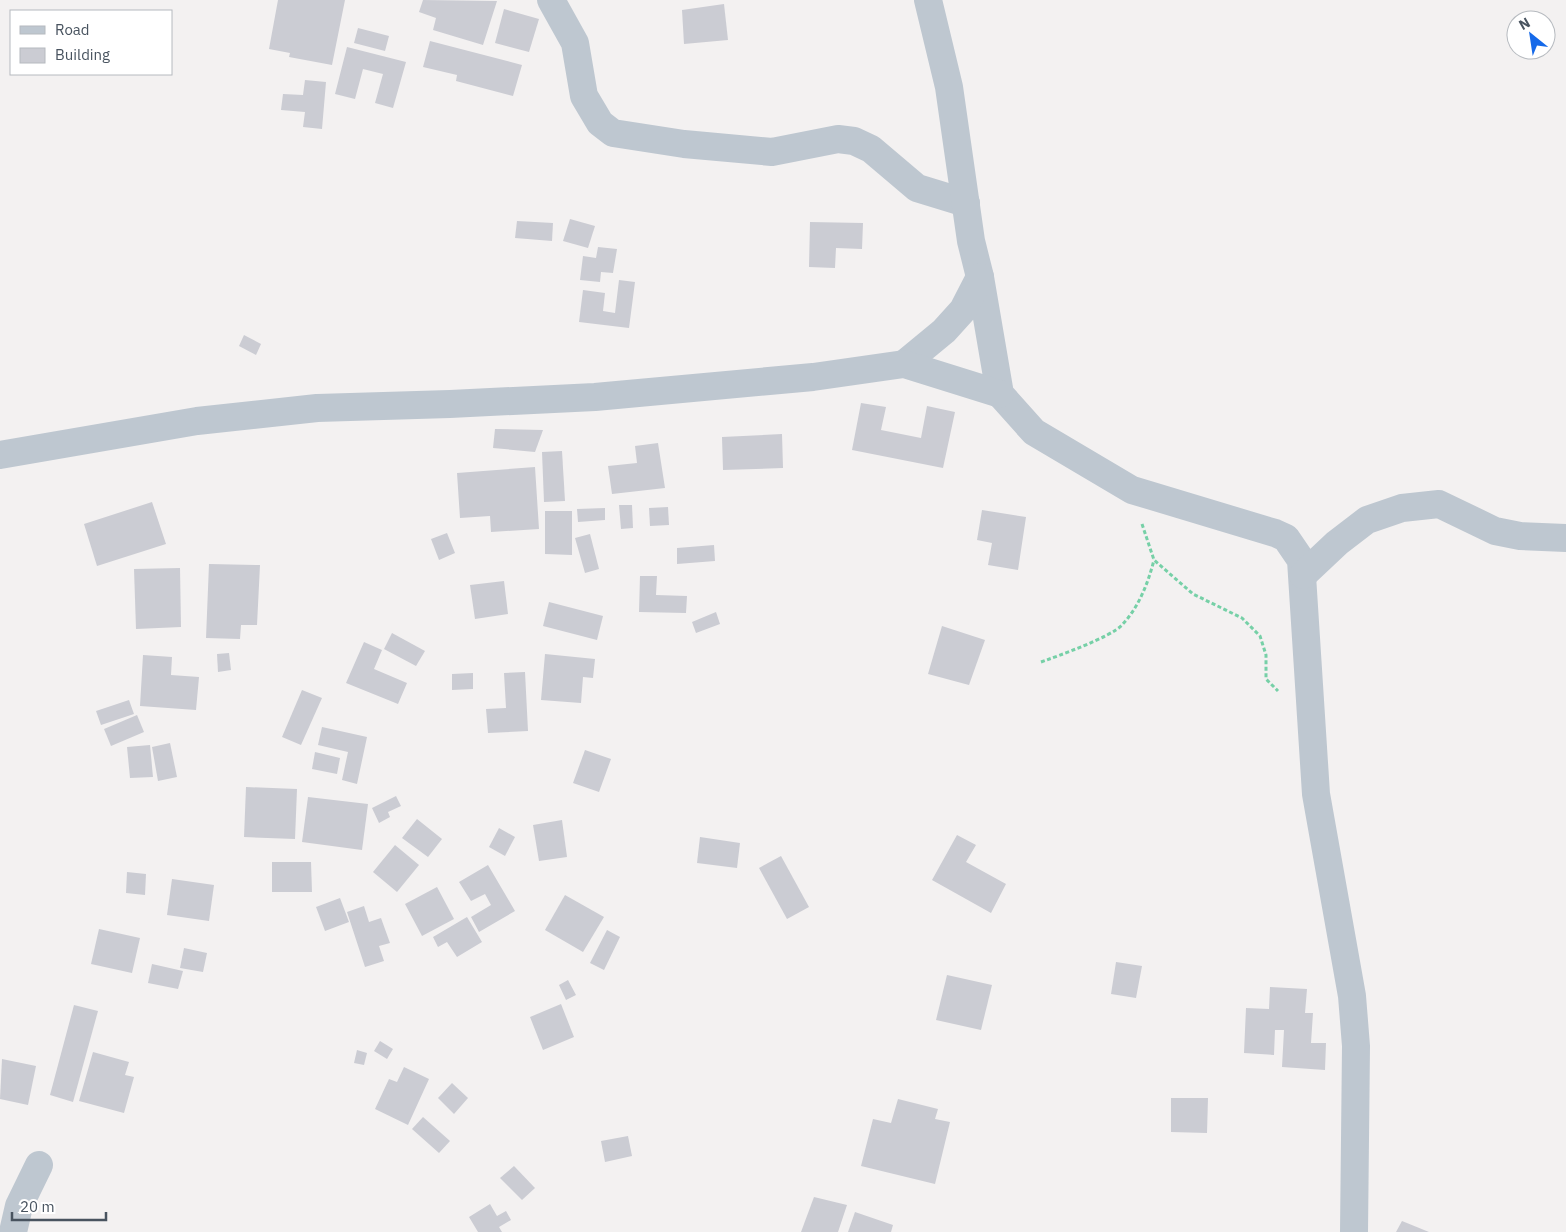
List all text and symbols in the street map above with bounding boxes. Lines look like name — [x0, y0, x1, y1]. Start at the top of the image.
legend — [10, 10, 172, 75]
north arrow — [1506, 10, 1556, 60]
text: N — [1516, 13, 1533, 34]
text: Road — [55, 20, 90, 39]
text: Building — [55, 45, 110, 64]
scale bar — [12, 1190, 106, 1222]
text: 20 m — [20, 1197, 55, 1216]

